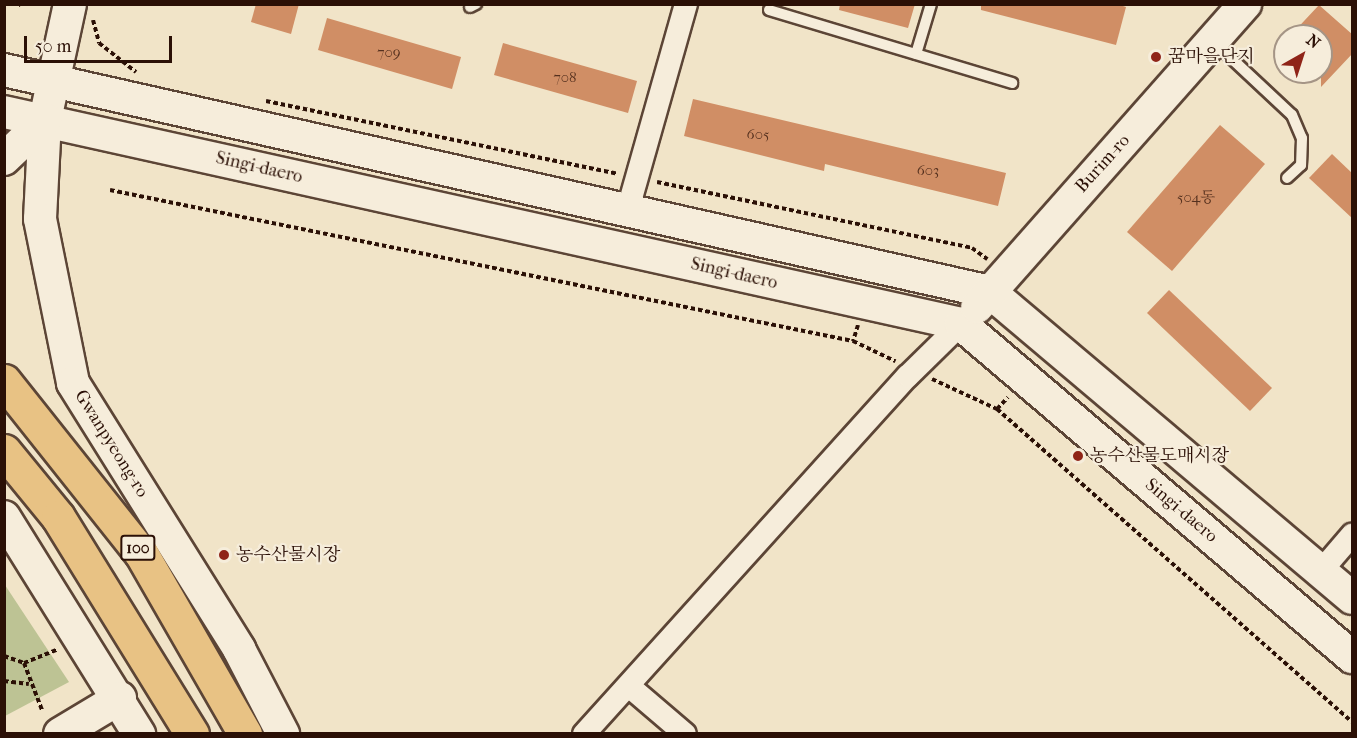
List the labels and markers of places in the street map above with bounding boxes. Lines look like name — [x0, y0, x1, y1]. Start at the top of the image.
place label: 꿈마을단지 — [1168, 46, 1255, 68]
marker: 꿈마을단지 — [1149, 50, 1163, 64]
place label: 농수산물도매시장 — [1090, 445, 1229, 467]
marker: 농수산물도매시장 — [1071, 449, 1085, 463]
place label: 농수산물시장 — [236, 544, 340, 566]
marker: 농수산물시장 — [217, 548, 231, 562]

